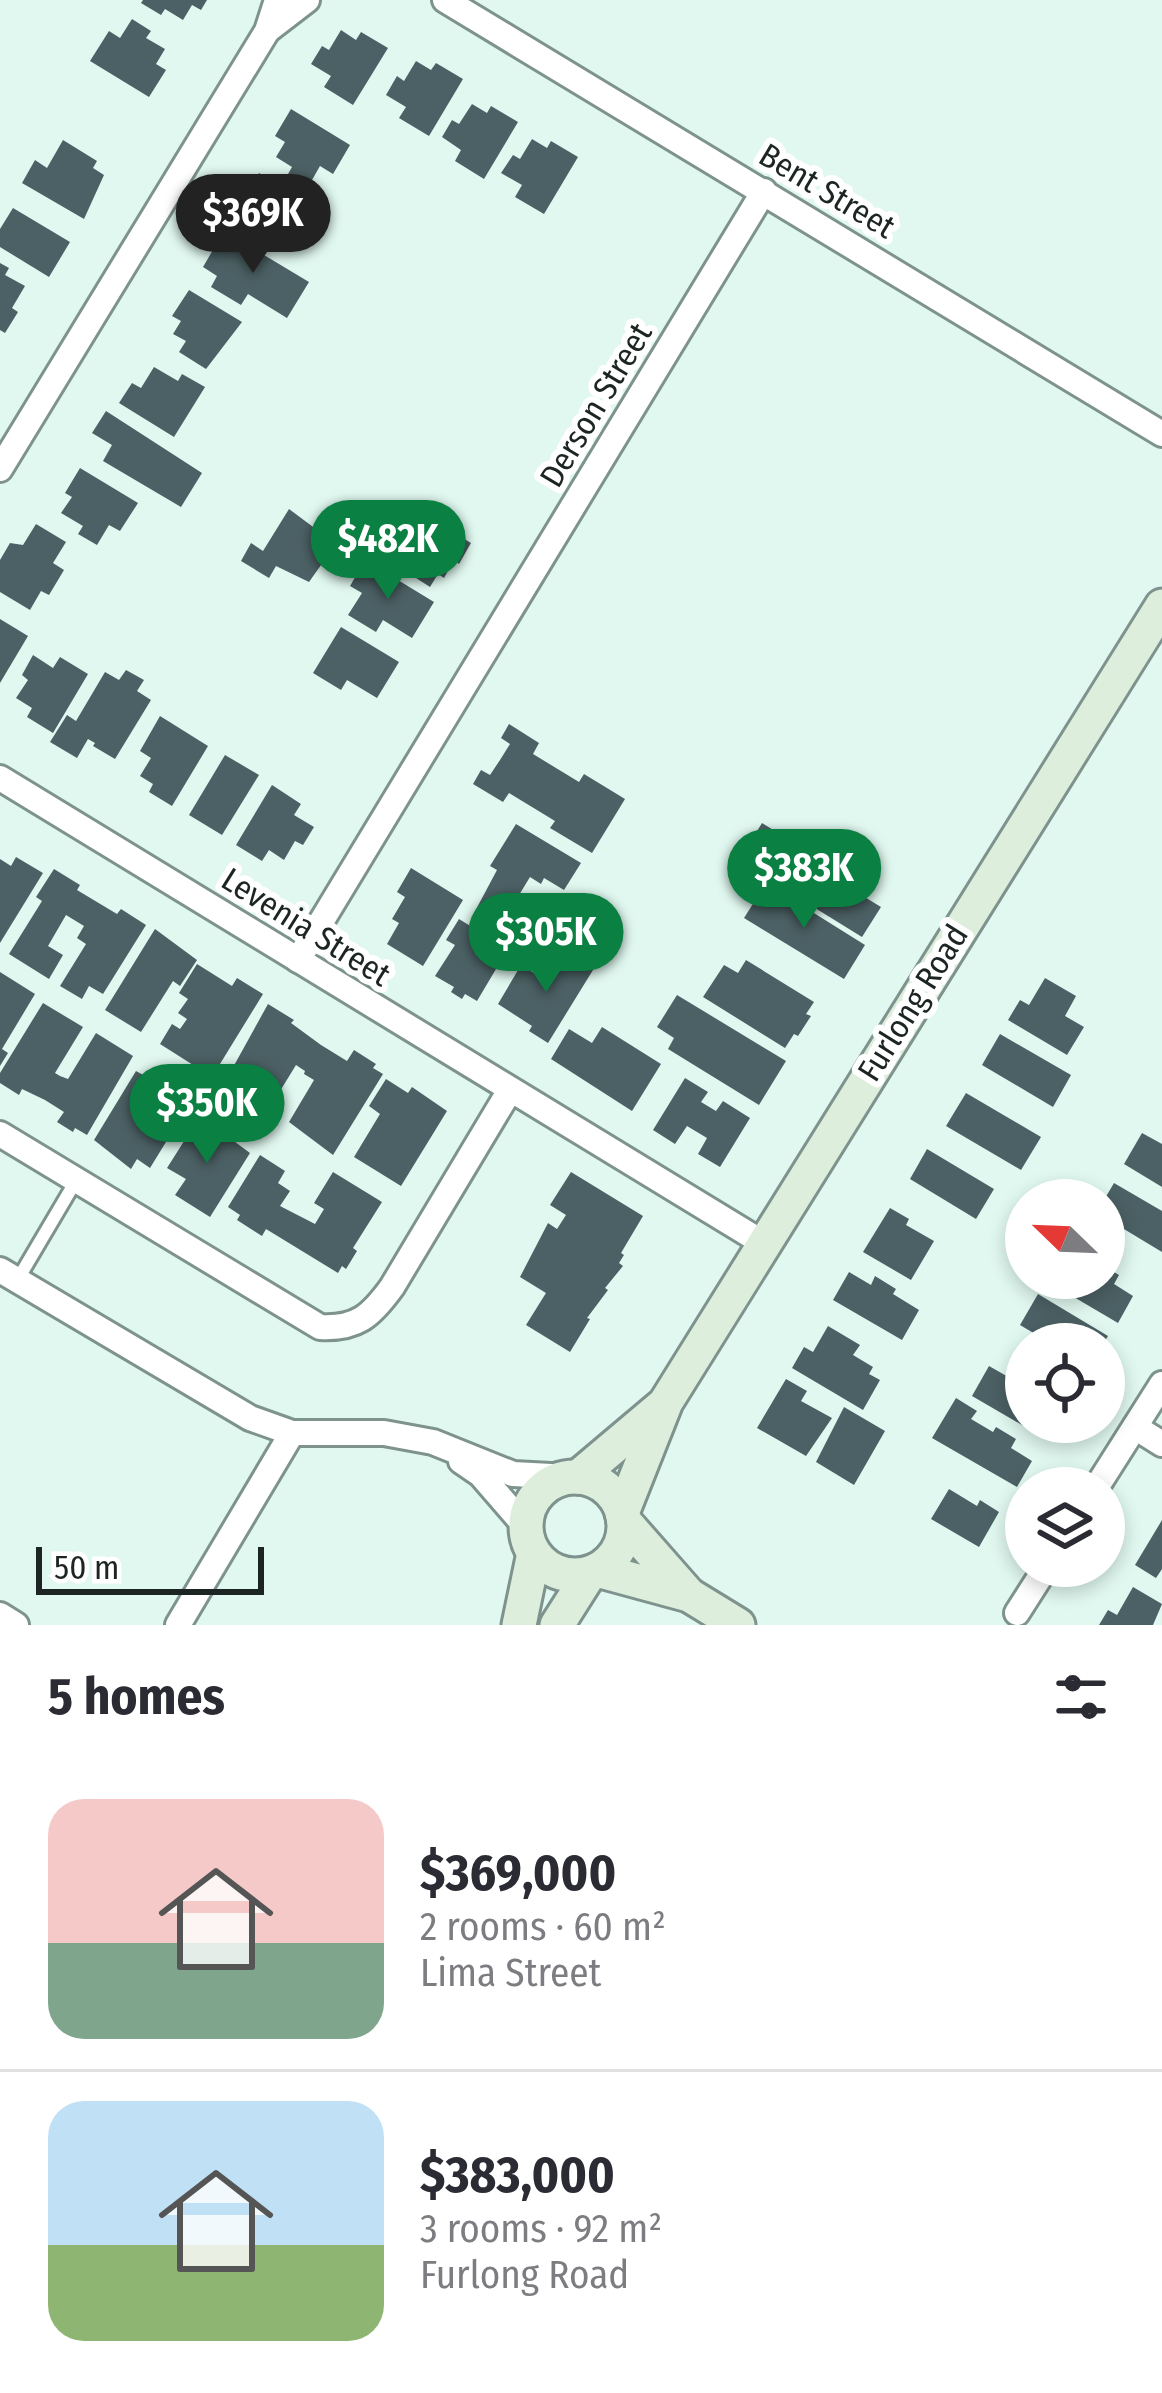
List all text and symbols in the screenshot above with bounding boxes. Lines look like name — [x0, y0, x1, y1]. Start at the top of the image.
street label: Bent Street — [752, 135, 902, 247]
pin: $369K — [169, 174, 337, 276]
text: $369K — [203, 190, 303, 236]
street label: Derson Street — [531, 316, 661, 494]
pin: $482K — [304, 500, 472, 602]
text: $482K — [338, 516, 438, 562]
pin: $383K — [720, 829, 888, 931]
text: $383K — [754, 845, 854, 891]
street label: Levenia Street — [214, 859, 398, 995]
pin: $305K — [462, 893, 630, 995]
text: $305K — [496, 909, 596, 955]
street label: Furlong Road — [849, 917, 977, 1089]
pin: $350K — [123, 1064, 291, 1166]
text: $350K — [157, 1080, 257, 1126]
north arrow — [1005, 1179, 1125, 1299]
map controls — [1005, 1179, 1125, 1587]
button: locate — [1005, 1323, 1125, 1443]
button: layers — [1005, 1467, 1125, 1587]
scale bar — [36, 1541, 264, 1594]
text: 50 m — [54, 1548, 119, 1588]
icon: filters — [1048, 1664, 1114, 1730]
text: 5 homes — [48, 1666, 225, 1728]
text: $369,000 — [420, 1842, 616, 1904]
icon: home — [144, 1847, 288, 1991]
text: 2 rooms · 60 m² — [420, 1904, 666, 1950]
text: Lima Street — [420, 1950, 601, 1996]
text: $383,000 — [420, 2144, 615, 2206]
icon: home — [144, 2149, 288, 2293]
text: 3 rooms · 92 m² — [420, 2206, 662, 2252]
text: Furlong Road — [420, 2252, 629, 2298]

